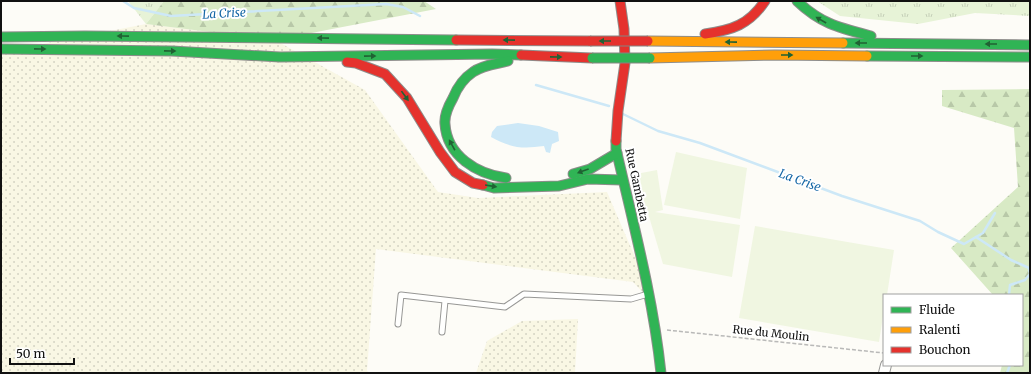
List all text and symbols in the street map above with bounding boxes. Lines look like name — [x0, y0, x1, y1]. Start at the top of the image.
water label: La Crise — [202, 4, 246, 22]
one-way arrow — [815, 17, 827, 24]
one-way arrow — [116, 33, 129, 39]
one-way arrow — [316, 35, 329, 41]
one-way arrow — [502, 37, 515, 43]
one-way arrow — [598, 38, 611, 44]
one-way arrow — [724, 39, 737, 45]
one-way arrow — [854, 40, 867, 46]
one-way arrow — [984, 41, 997, 47]
one-way arrow — [34, 46, 47, 52]
one-way arrow — [164, 48, 177, 54]
one-way arrow — [781, 52, 794, 58]
one-way arrow — [364, 53, 377, 59]
one-way arrow — [911, 53, 924, 59]
one-way arrow — [550, 54, 563, 60]
one-way arrow — [401, 91, 409, 101]
one-way arrow — [449, 139, 455, 151]
street label: Rue Gambetta — [622, 147, 652, 223]
water label: La Crise — [777, 165, 823, 195]
one-way arrow — [576, 169, 588, 175]
one-way arrow — [485, 183, 497, 189]
legend — [883, 294, 1023, 366]
text: Fluide — [919, 302, 955, 317]
street label: Rue du Moulin — [732, 322, 811, 344]
text: Ralenti — [919, 322, 960, 337]
scale bar — [10, 340, 74, 366]
text: Bouchon — [919, 342, 971, 357]
text: 50 m — [16, 346, 45, 361]

